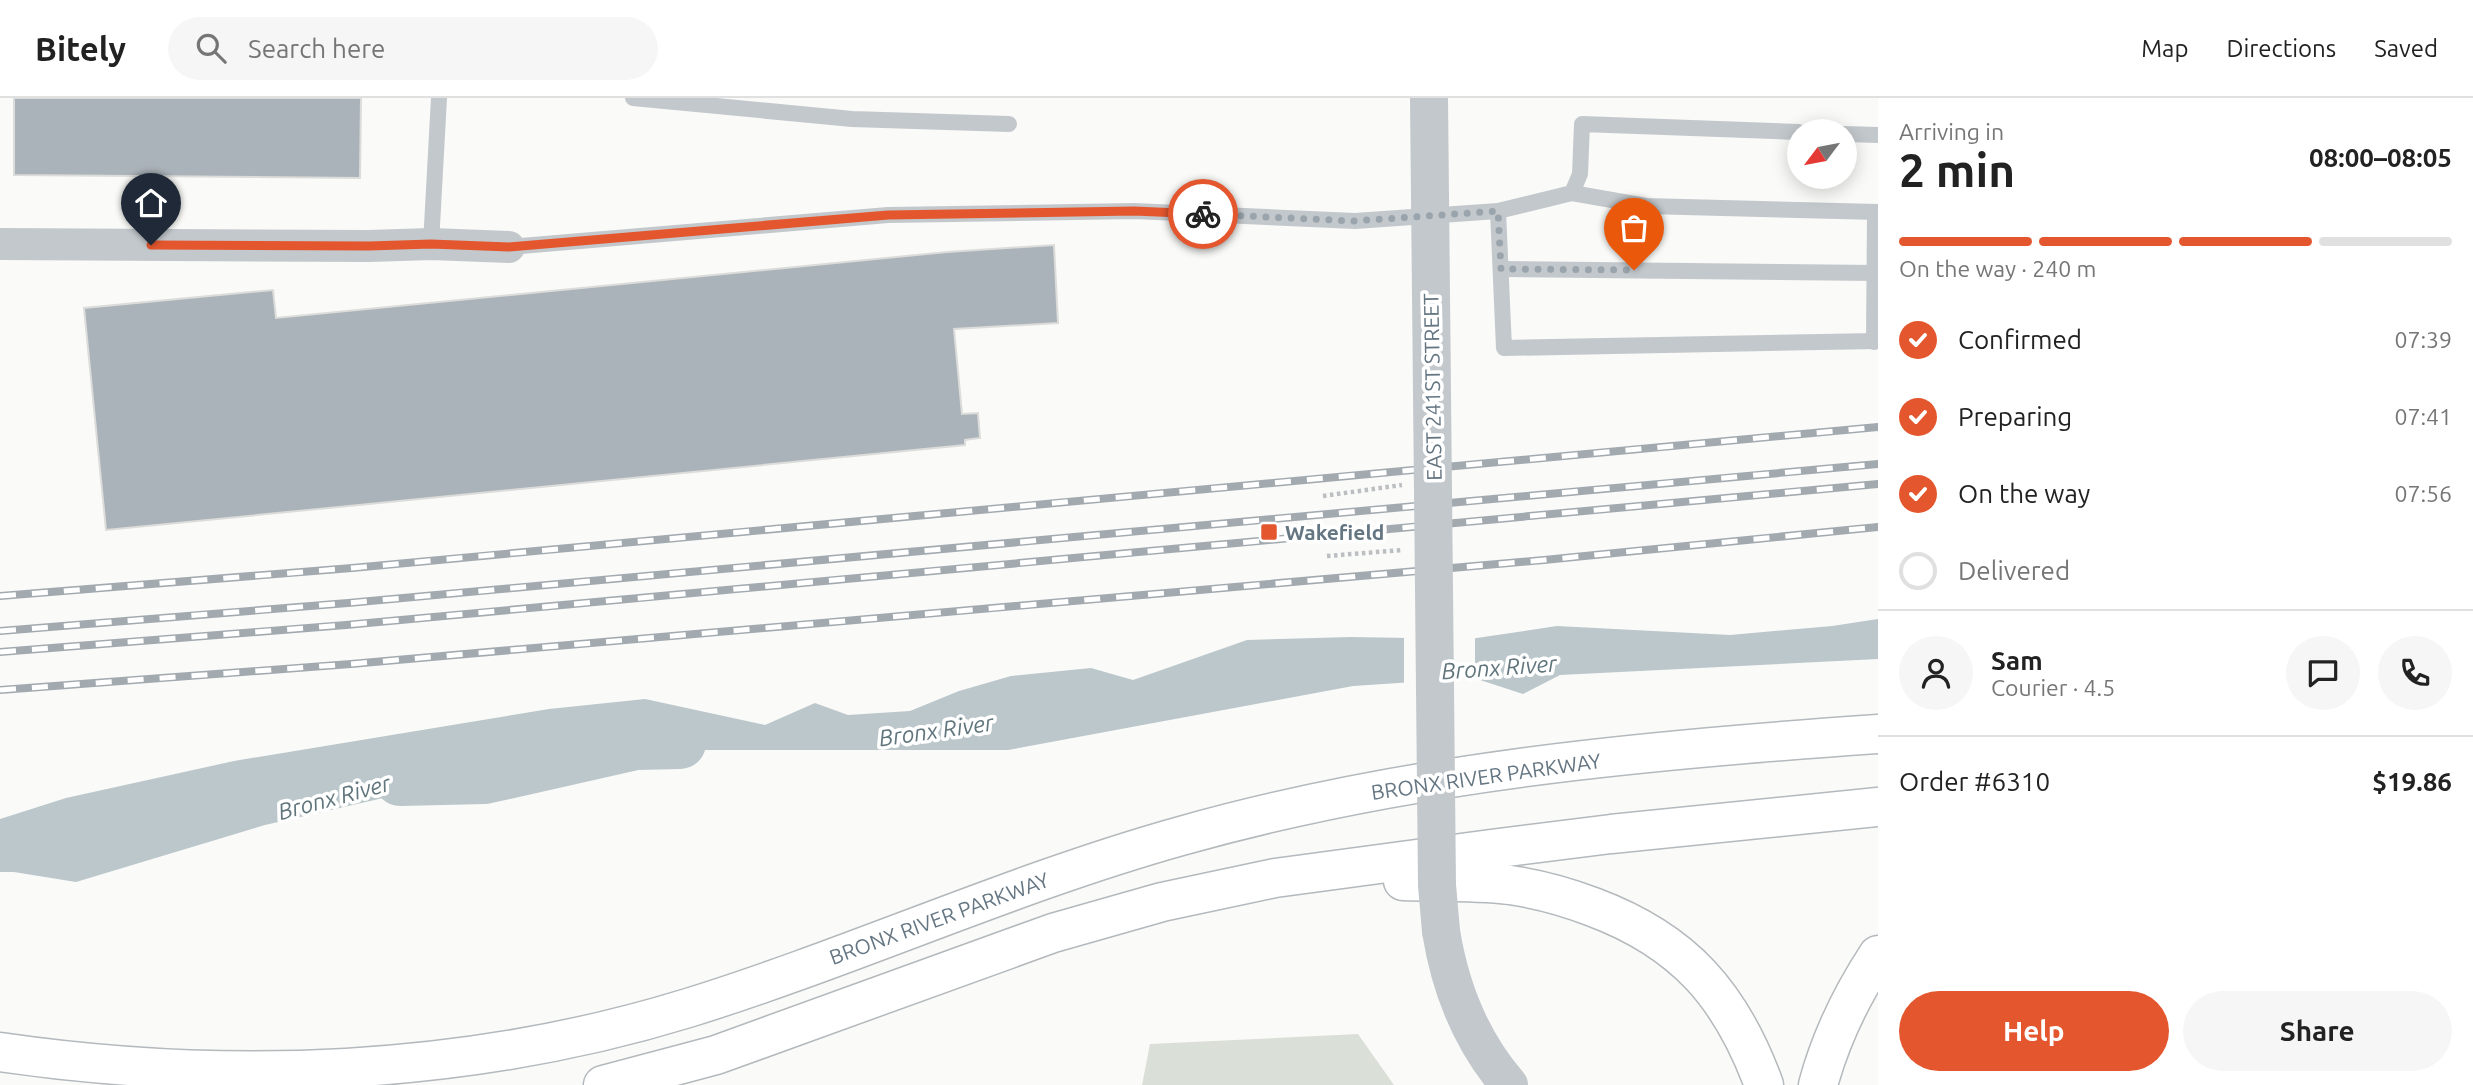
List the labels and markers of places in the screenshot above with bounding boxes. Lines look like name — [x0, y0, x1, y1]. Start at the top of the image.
pin — [121, 173, 181, 245]
pin — [1604, 198, 1664, 270]
place label: Wakefield — [1285, 520, 1384, 544]
marker: Wakefield — [1259, 522, 1279, 542]

